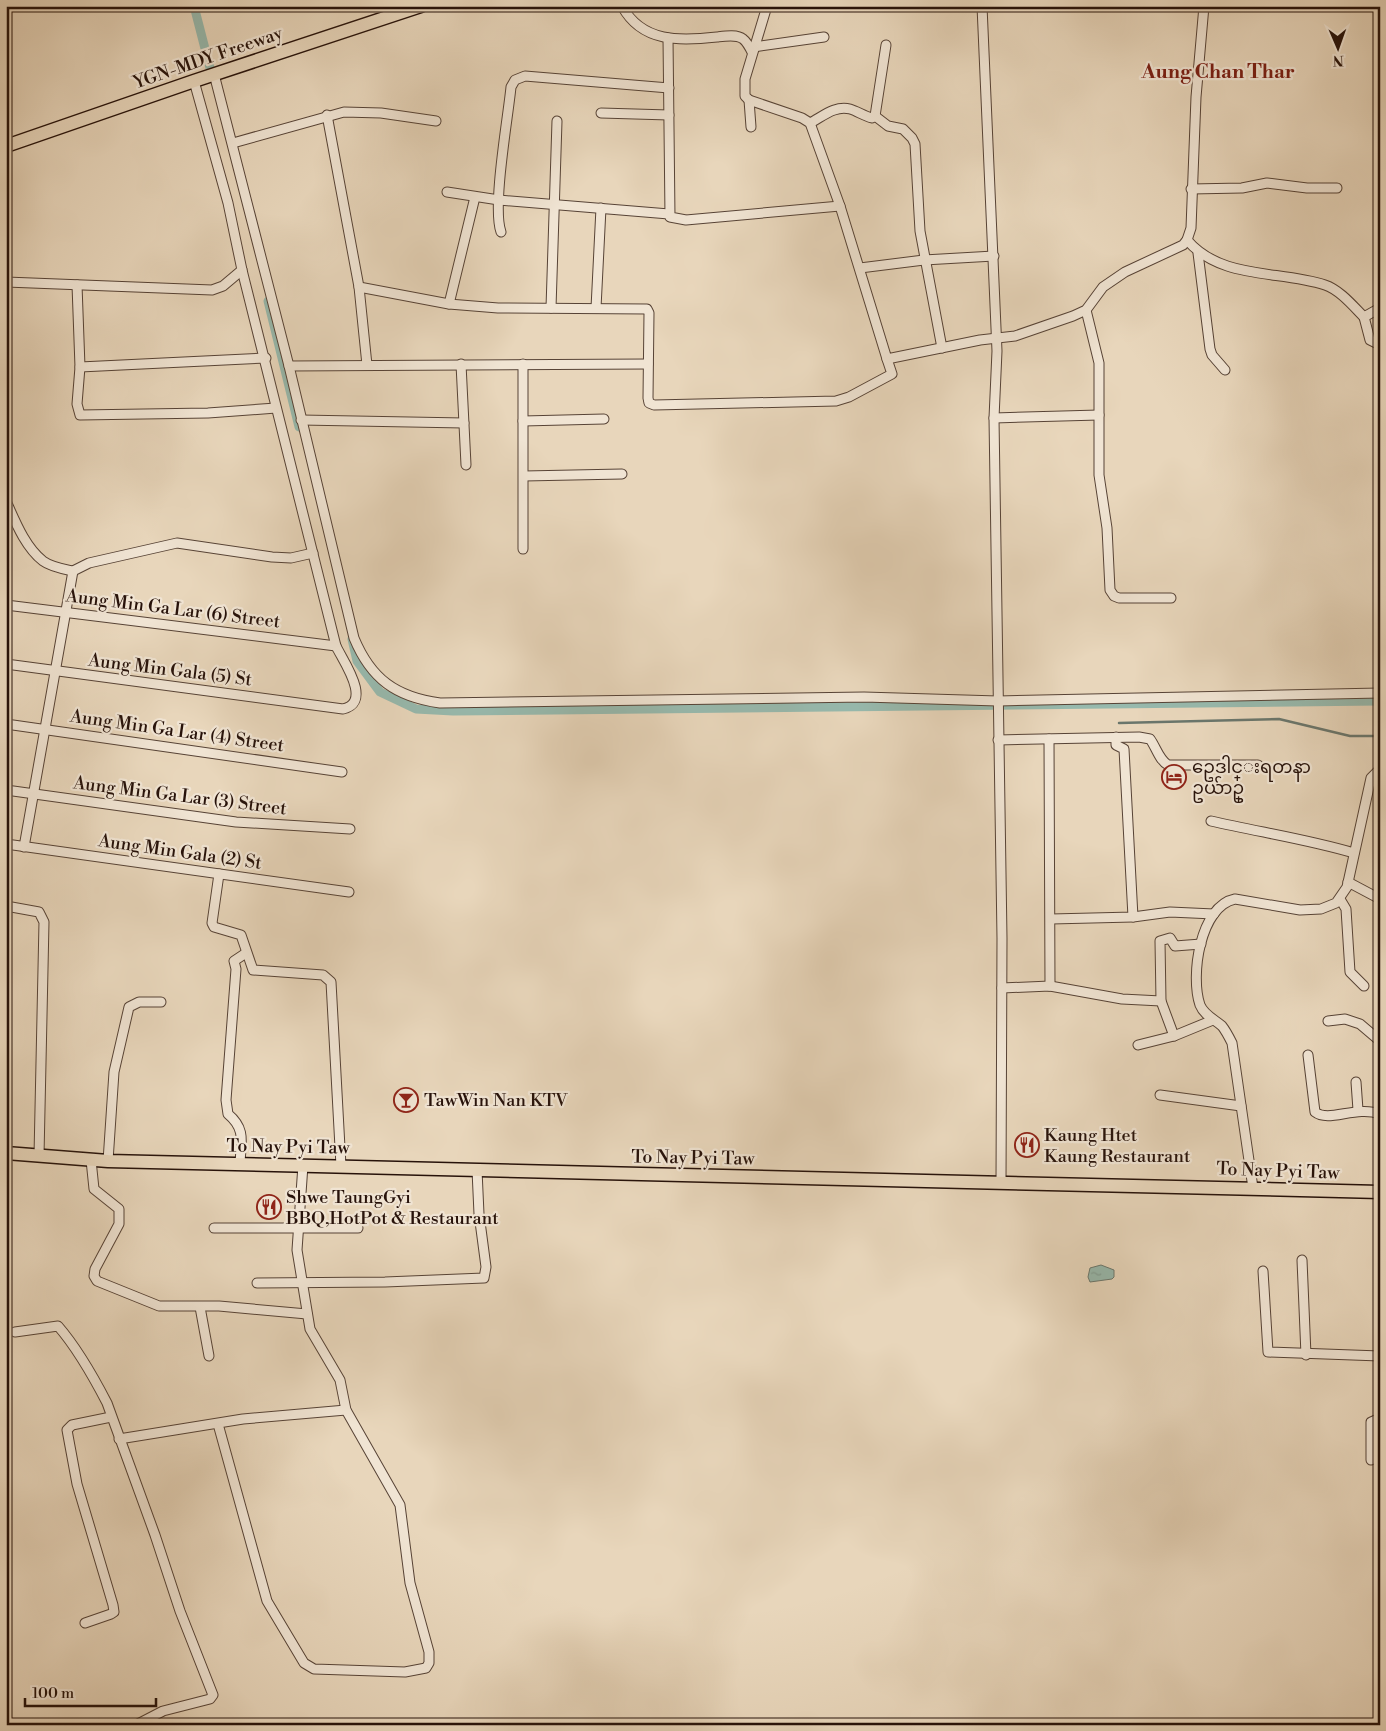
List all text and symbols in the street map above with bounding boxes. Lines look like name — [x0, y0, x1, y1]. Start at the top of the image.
street label: YGN-MDY Freeway — [129, 22, 286, 95]
north arrow — [1314, 22, 1364, 72]
text: N — [1333, 51, 1344, 69]
district label: Aung Chan Thar — [1140, 60, 1295, 85]
street label: Aung Min Ga Lar (6) Street — [64, 584, 282, 634]
street label: Aung Min Gala (5) St — [86, 648, 254, 692]
street label: Aung Min Ga Lar (4) Street — [68, 704, 286, 757]
place label: ဥေဒါင္းရတနာ ဥယ်ာဥ္ — [1192, 755, 1311, 803]
hotel icon: ဥေဒါင္းရတနာ ဥယ်ာဥ္ — [1161, 764, 1187, 790]
street label: Aung Min Ga Lar (3) Street — [71, 771, 289, 821]
street label: Aung Min Gala (2) St — [96, 829, 264, 875]
bar icon: TawWin Nan KTV — [393, 1087, 419, 1113]
place label: TawWin Nan KTV — [424, 1089, 568, 1112]
place label: Kaung Htet Kaung Restaurant — [1044, 1124, 1191, 1168]
restaurant icon: Kaung Htet Kaung Restaurant — [1014, 1132, 1040, 1158]
street label: To Nay Pyi Taw — [226, 1134, 351, 1160]
street label: To Nay Pyi Taw — [631, 1145, 756, 1171]
street label: To Nay Pyi Taw — [1216, 1157, 1341, 1185]
place label: Shwe TaungGyi BBQ,HotPot & Restaurant — [285, 1186, 499, 1230]
restaurant icon: Shwe TaungGyi BBQ,HotPot & Restaurant — [256, 1194, 282, 1220]
scale bar — [25, 1676, 156, 1708]
text: 100 m — [32, 1684, 74, 1703]

